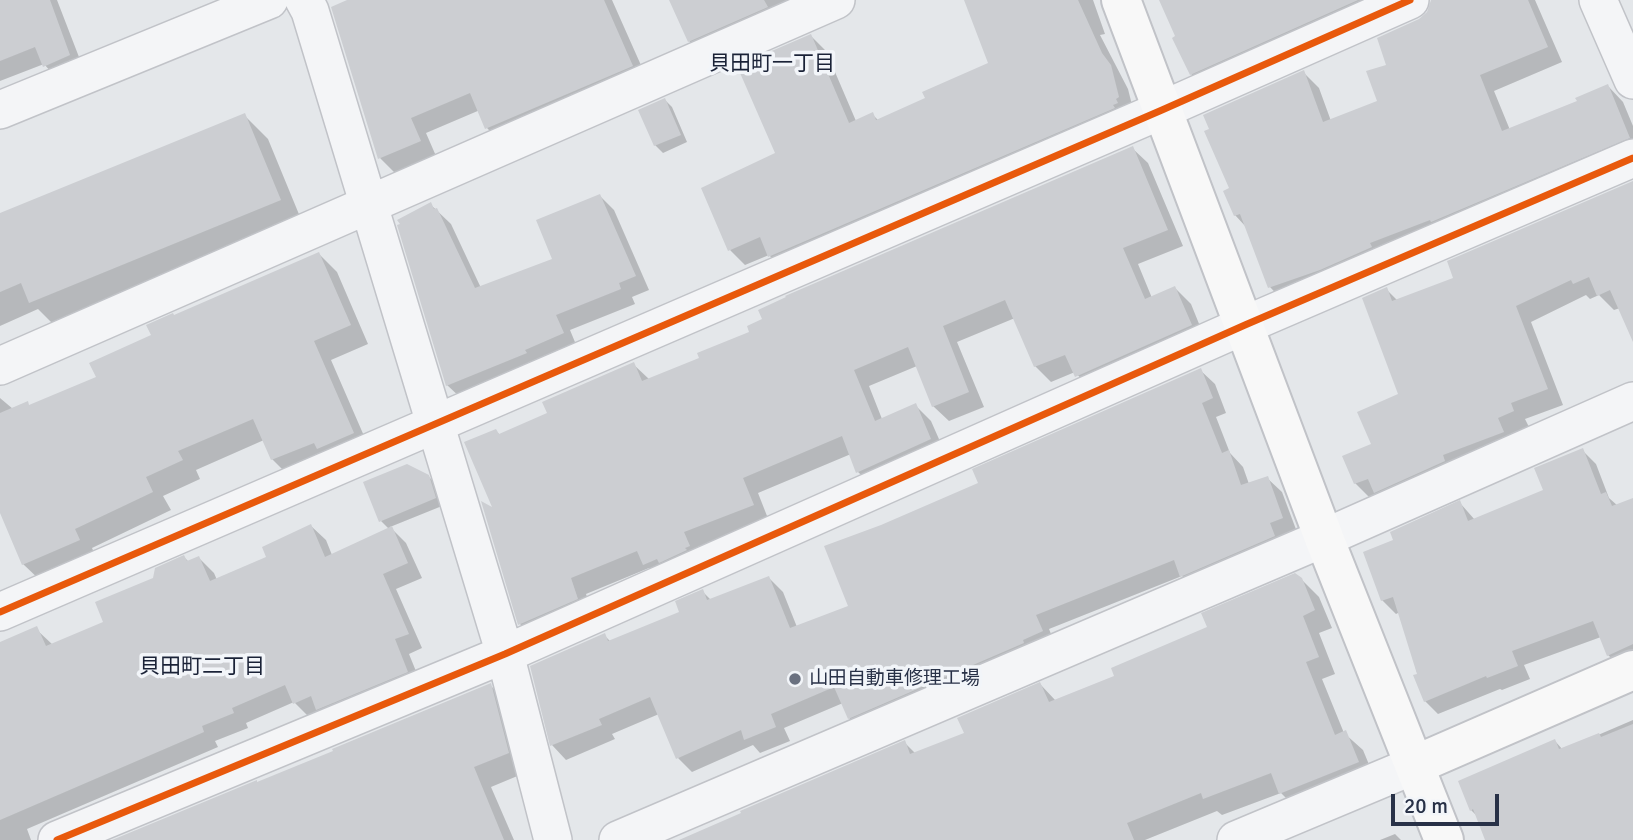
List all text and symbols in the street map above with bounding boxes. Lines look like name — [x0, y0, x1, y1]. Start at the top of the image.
district label: 貝田町一丁目 — [709, 51, 835, 77]
district label: 貝田町二丁目 — [139, 654, 265, 680]
place label: 山田自動車修理工場 — [809, 668, 980, 690]
marker: 山田自動車修理工場 — [787, 671, 803, 687]
scale bar — [1395, 780, 1504, 824]
text: 20 m — [1404, 793, 1448, 819]

